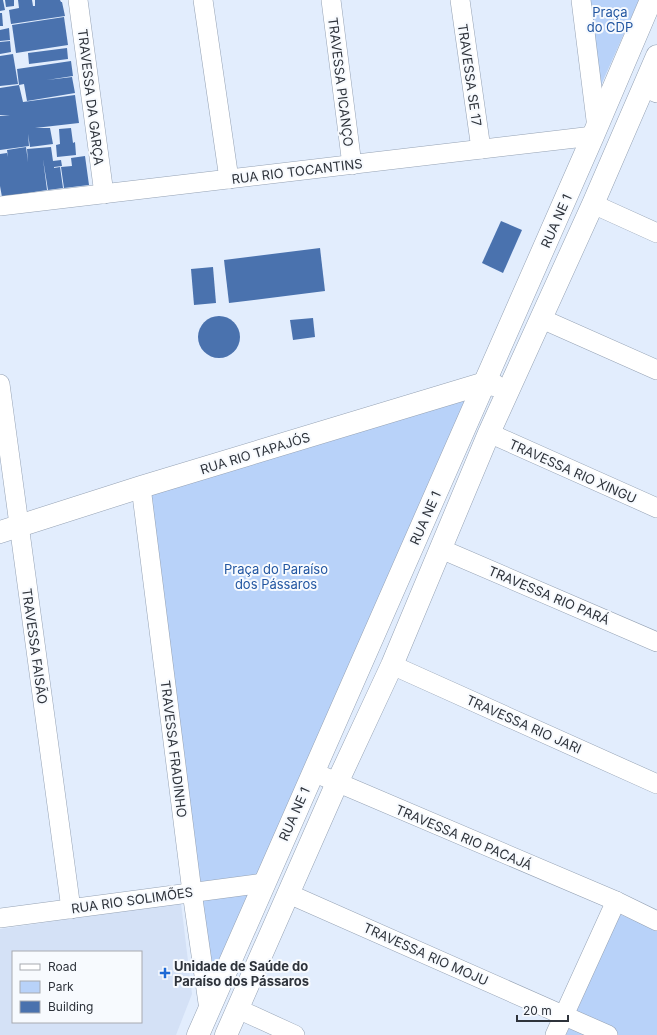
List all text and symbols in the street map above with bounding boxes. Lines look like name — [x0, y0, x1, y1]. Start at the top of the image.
park label: Praça do CDP — [587, 4, 633, 35]
street label: TRAVESSA PICANÇO — [325, 16, 357, 148]
street label: TRAVESSA SE 17 — [455, 23, 485, 127]
street label: TRAVESSA DA GARÇA — [75, 28, 107, 166]
street label: RUA RIO TOCANTINS — [231, 155, 363, 187]
street label: RUA NE 1 — [537, 192, 575, 250]
street label: RUA RIO TAPAJÓS — [198, 429, 312, 477]
street label: TRAVESSA RIO XINGU — [507, 436, 639, 506]
street label: RUA NE 1 — [406, 489, 444, 547]
park label: Praça do Paraíso dos Pássaros — [224, 561, 328, 592]
street label: TRAVESSA RIO PARÁ — [486, 562, 612, 628]
street label: TRAVESSA FAISÃO — [19, 587, 51, 705]
street label: TRAVESSA FRADINHO — [158, 679, 190, 819]
street label: TRAVESSA RIO JARI — [464, 691, 584, 757]
street label: RUA NE 1 — [275, 785, 313, 843]
street label: TRAVESSA RIO PACAJÁ — [393, 801, 535, 873]
street label: RUA RIO SOLIMÕES — [70, 884, 194, 916]
street label: TRAVESSA RIO MOJU — [361, 919, 491, 989]
legend — [12, 951, 142, 1023]
place label: Unidade de Saúde do Paraíso dos Pássaros — [174, 958, 309, 989]
text: Road — [48, 959, 77, 974]
marker: Unidade de Saúde do Paraíso dos Pássaros — [159, 967, 171, 979]
text: Park — [48, 979, 74, 994]
scale bar — [517, 997, 568, 1023]
text: Building — [48, 999, 93, 1014]
text: 20 m — [523, 1003, 552, 1018]

